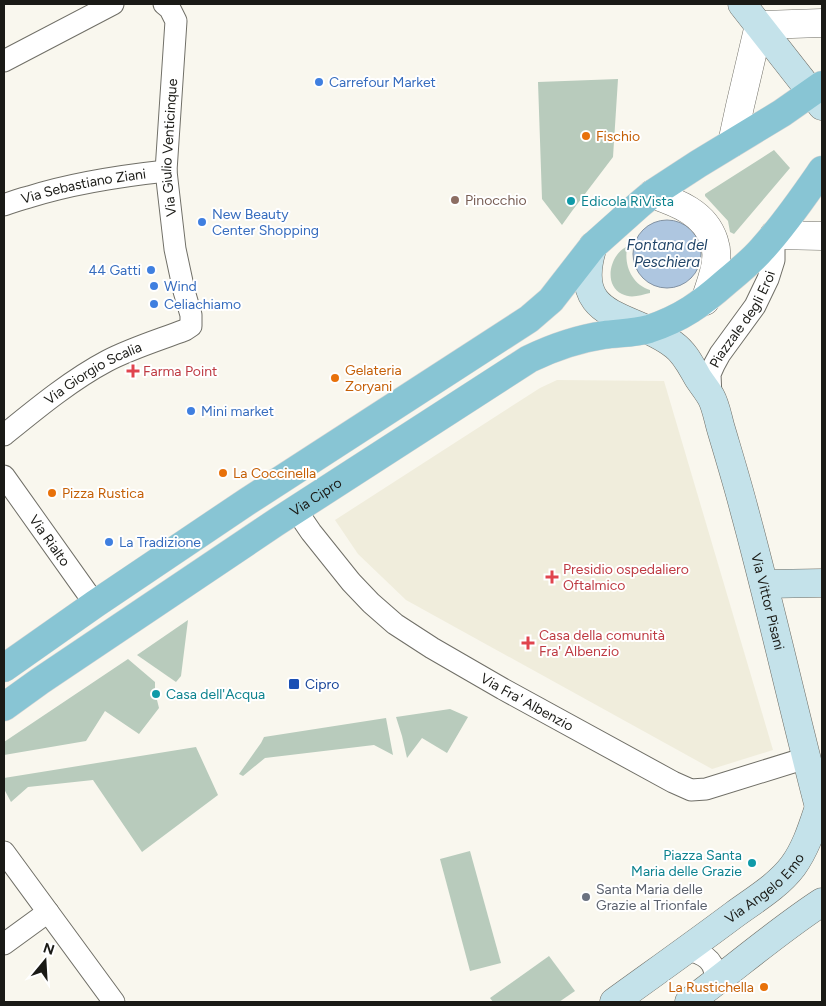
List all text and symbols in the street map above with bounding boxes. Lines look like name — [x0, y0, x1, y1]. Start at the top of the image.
place label: Carrefour Market — [329, 74, 436, 91]
marker: Carrefour Market — [313, 76, 325, 88]
street label: Via Giulio Venticinque — [158, 78, 181, 218]
place label: Fischio — [596, 128, 640, 145]
marker: Fischio — [580, 130, 592, 142]
street label: Via Sebastiano Ziani — [19, 165, 147, 208]
place label: Pinocchio — [465, 192, 527, 209]
place label: Edicola RiVista — [581, 193, 674, 210]
marker: Pinocchio — [449, 194, 461, 206]
marker: Edicola RiVista — [565, 195, 577, 207]
place label: New Beauty Center Shopping — [212, 206, 319, 239]
marker: New Beauty Center Shopping — [196, 216, 208, 228]
water label: Fontana del Peschiera — [627, 236, 708, 271]
place label: 44 Gatti — [89, 262, 141, 279]
marker: 44 Gatti — [145, 264, 157, 276]
street label: Piazzale degli Eroi — [706, 269, 779, 371]
place label: Wind — [164, 278, 197, 295]
marker: Wind — [148, 280, 160, 292]
place label: Celiachiamo — [164, 296, 241, 313]
marker: Celiachiamo — [148, 298, 160, 310]
street label: Via Giorgio Scalia — [41, 339, 144, 409]
place label: Gelateria Zoryani — [345, 362, 402, 395]
place label: Farma Point — [143, 363, 217, 380]
marker: Farma Point — [127, 365, 139, 377]
marker: Gelateria Zoryani — [329, 372, 341, 384]
place label: Mini market — [201, 403, 274, 420]
marker: Mini market — [185, 405, 197, 417]
place label: La Coccinella — [233, 465, 316, 482]
marker: La Coccinella — [217, 467, 229, 479]
street label: Via Cipro — [287, 474, 345, 520]
place label: Pizza Rustica — [62, 485, 144, 502]
marker: Pizza Rustica — [46, 487, 58, 499]
street label: Via Rialto — [25, 512, 73, 570]
place label: La Tradizione — [119, 534, 201, 551]
marker: La Tradizione — [103, 536, 115, 548]
street label: Via Vittor Pisani — [747, 551, 788, 652]
place label: Presidio ospedaliero Oftalmico — [563, 561, 689, 594]
marker: Presidio ospedaliero Oftalmico — [545, 570, 559, 584]
place label: Casa della comunità Fra' Albenzio — [539, 627, 665, 660]
marker: Casa della comunità Fra' Albenzio — [521, 636, 535, 650]
street label: Via Fra' Albenzio — [477, 670, 576, 735]
place label: Cipro — [305, 676, 339, 693]
marker: Cipro — [287, 677, 301, 691]
place label: Casa dell'Acqua — [166, 686, 265, 703]
marker: Casa dell'Acqua — [150, 688, 162, 700]
place label: Piazza Santa Maria delle Grazie — [631, 847, 742, 880]
street label: Via Angelo Emo — [722, 850, 808, 927]
marker: Piazza Santa Maria delle Grazie — [746, 857, 758, 869]
place label: Santa Maria delle Grazie al Trionfale — [596, 881, 708, 914]
marker: Santa Maria delle Grazie al Trionfale — [580, 891, 592, 903]
north arrow — [20, 936, 70, 986]
text: N — [41, 939, 57, 959]
place label: La Rustichella — [668, 979, 754, 996]
marker: La Rustichella — [758, 981, 770, 993]

